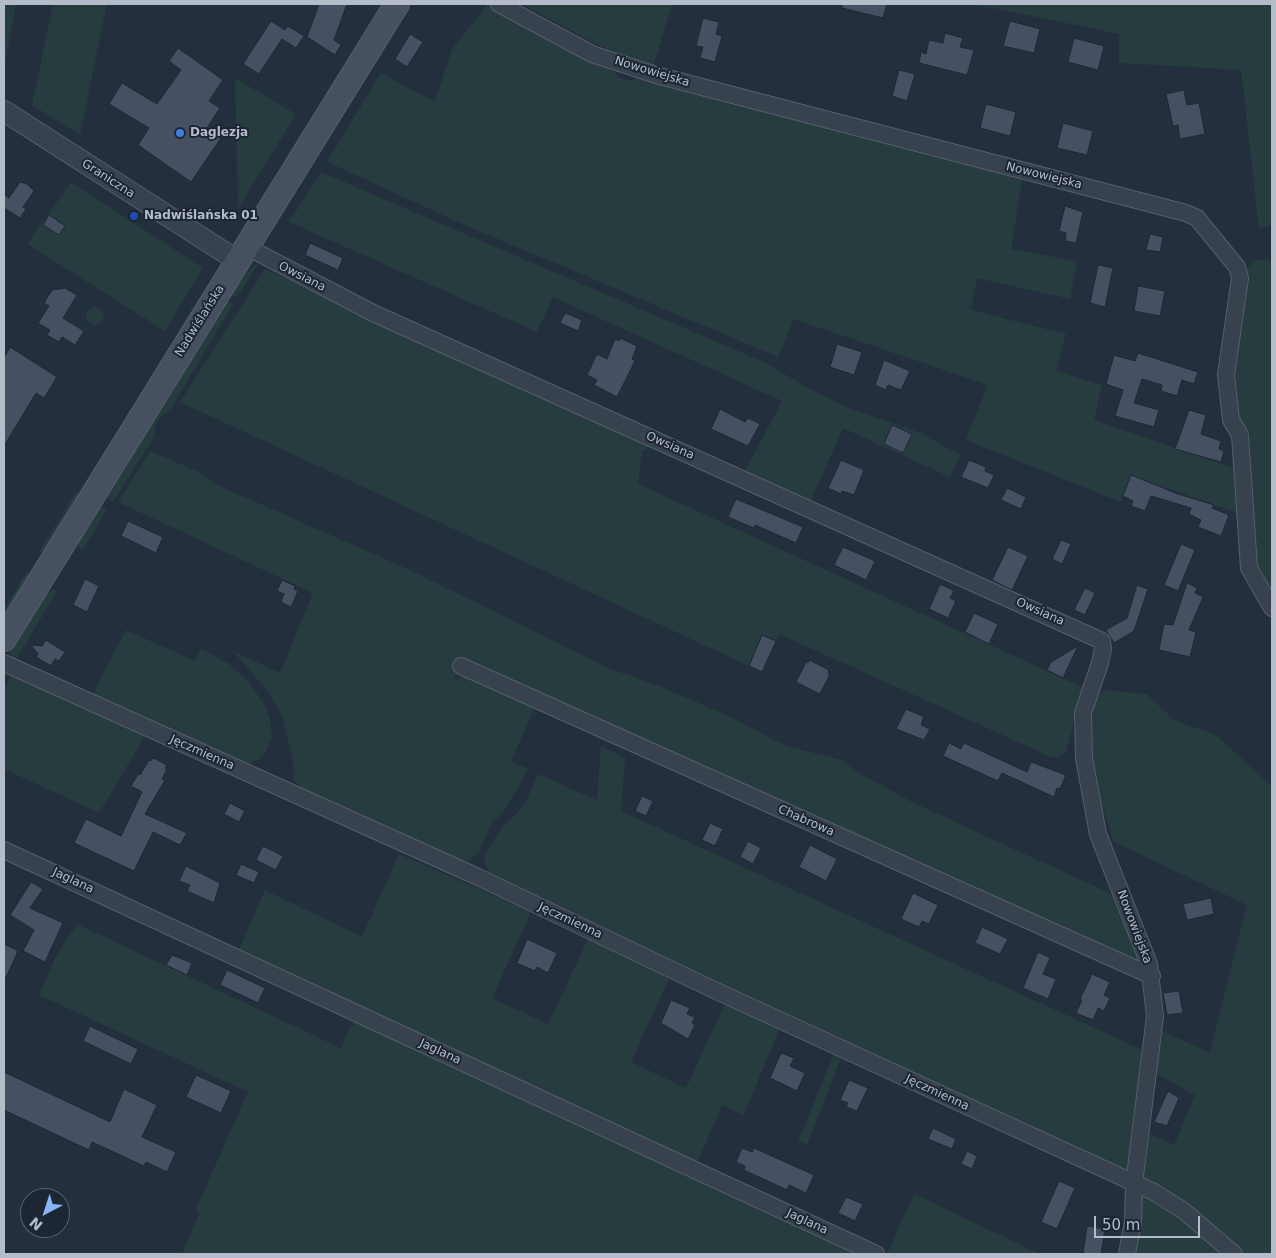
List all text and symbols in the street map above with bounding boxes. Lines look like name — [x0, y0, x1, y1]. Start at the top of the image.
street label: Nowowiejska — [613, 54, 691, 90]
place label: Daglezja — [190, 126, 248, 140]
marker: Daglezja — [174, 127, 186, 139]
street label: Graniczna — [79, 157, 137, 201]
street label: Nowowiejska — [1005, 160, 1083, 192]
place label: Nadwiślańska 01 — [144, 209, 258, 223]
marker: Nadwiślańska 01 — [128, 210, 140, 222]
street label: Owsiana — [276, 259, 328, 295]
street label: Nadwiślańska — [172, 282, 228, 360]
street label: Owsiana — [644, 429, 696, 463]
street label: Owsiana — [1014, 595, 1066, 629]
street label: Jęczmienna — [168, 732, 236, 774]
street label: Chabrowa — [776, 802, 836, 840]
street label: Jaglana — [50, 865, 96, 897]
street label: Nowowiejska — [1113, 888, 1155, 966]
street label: Jęczmienna — [536, 900, 604, 942]
street label: Jaglana — [417, 1036, 463, 1068]
street label: Jęczmienna — [903, 1072, 971, 1114]
north arrow — [20, 1188, 70, 1238]
street label: Jaglana — [784, 1206, 830, 1238]
scale bar — [1096, 1206, 1202, 1238]
text: N — [26, 1214, 46, 1234]
text: 50 m — [1102, 1216, 1140, 1234]

